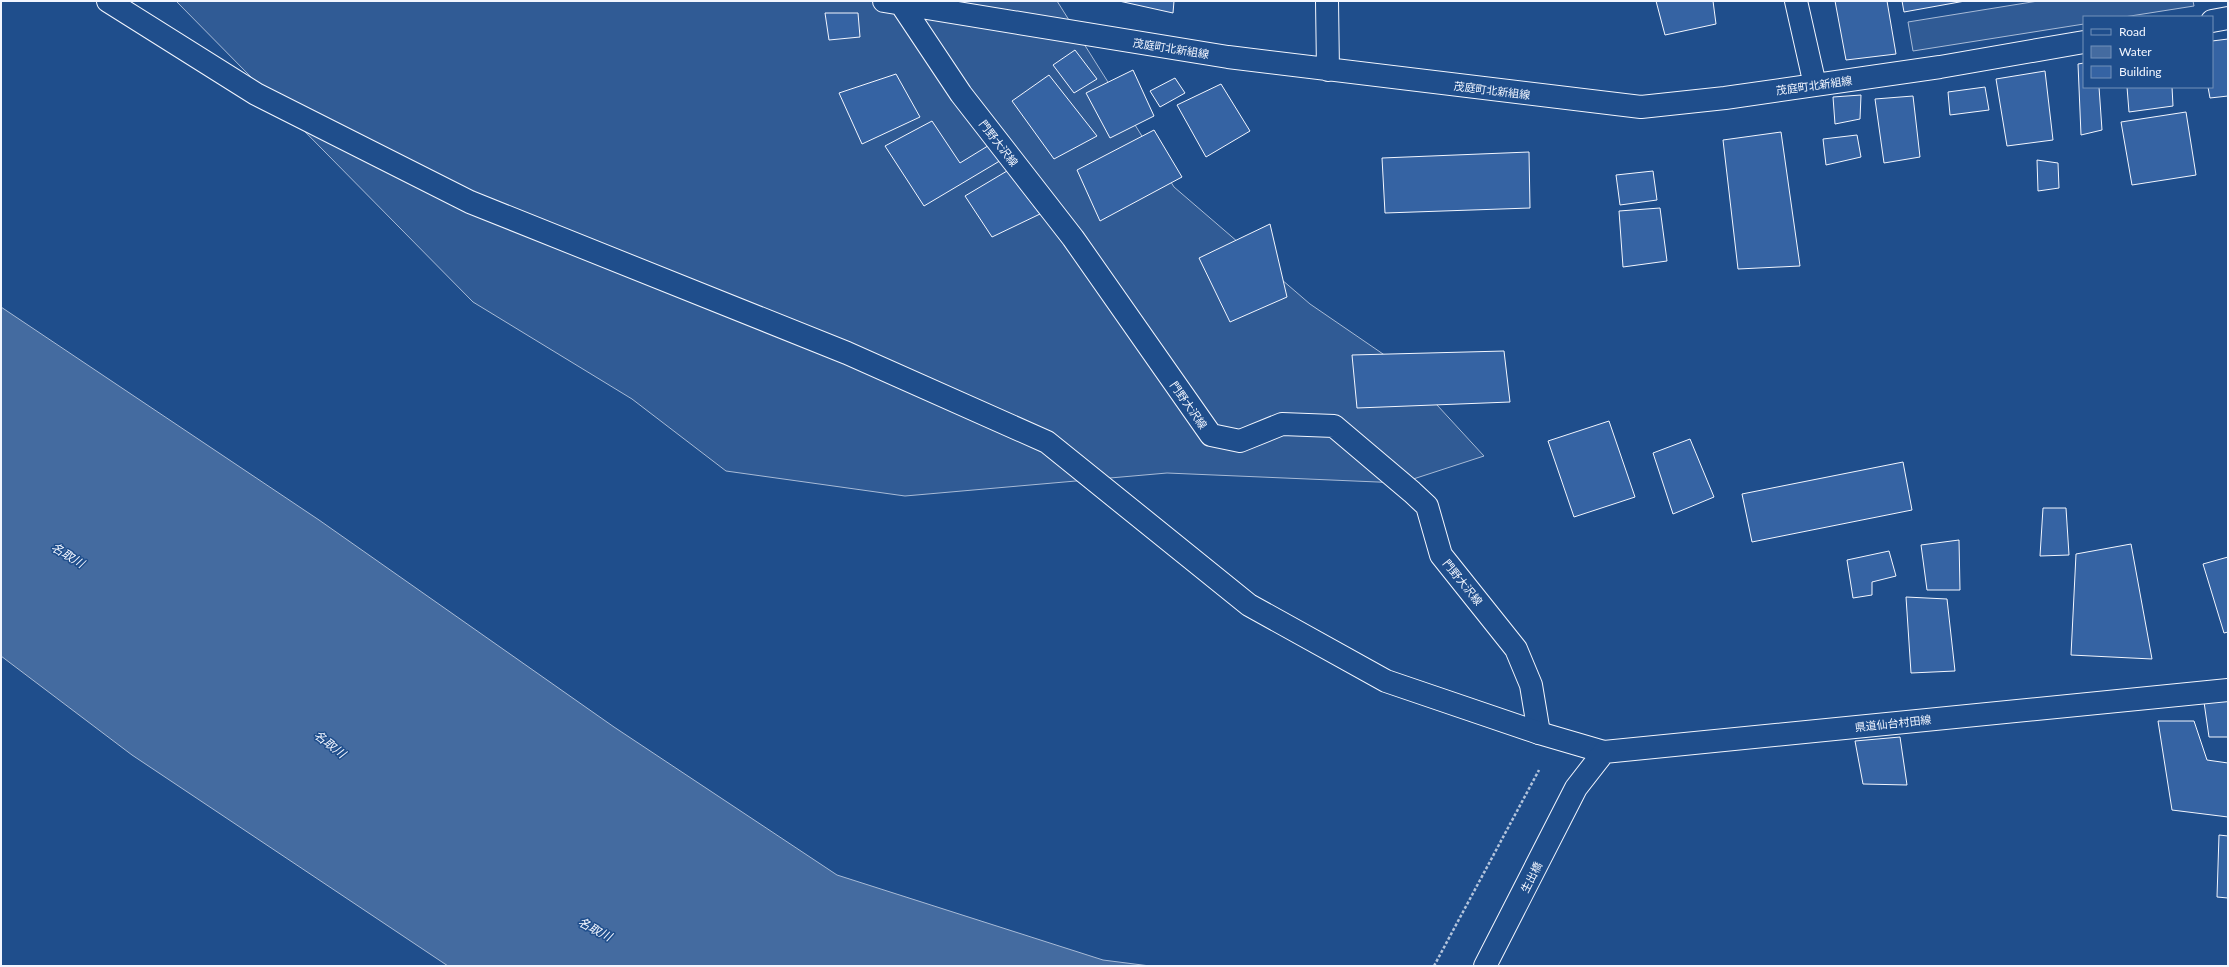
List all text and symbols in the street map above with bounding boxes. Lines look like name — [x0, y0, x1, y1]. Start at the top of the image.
legend — [2083, 16, 2213, 88]
text: Road — [2119, 24, 2146, 39]
street label: 茂庭町北新組線 — [1132, 36, 1210, 60]
text: Water — [2119, 44, 2152, 59]
text: Building — [2119, 64, 2162, 79]
street label: 茂庭町北新組線 — [1775, 73, 1853, 97]
street label: 茂庭町北新組線 — [1453, 79, 1531, 101]
street label: 門野大沢線 — [977, 117, 1021, 169]
street label: 門野大沢線 — [1168, 379, 1210, 431]
water label: 名取川 — [49, 539, 89, 572]
street label: 門野大沢線 — [1441, 557, 1485, 607]
street label: 県道仙台村田線 — [1854, 713, 1932, 733]
water label: 名取川 — [311, 727, 350, 762]
street label: 生出橋 — [1518, 859, 1544, 895]
water label: 名取川 — [576, 914, 616, 945]

